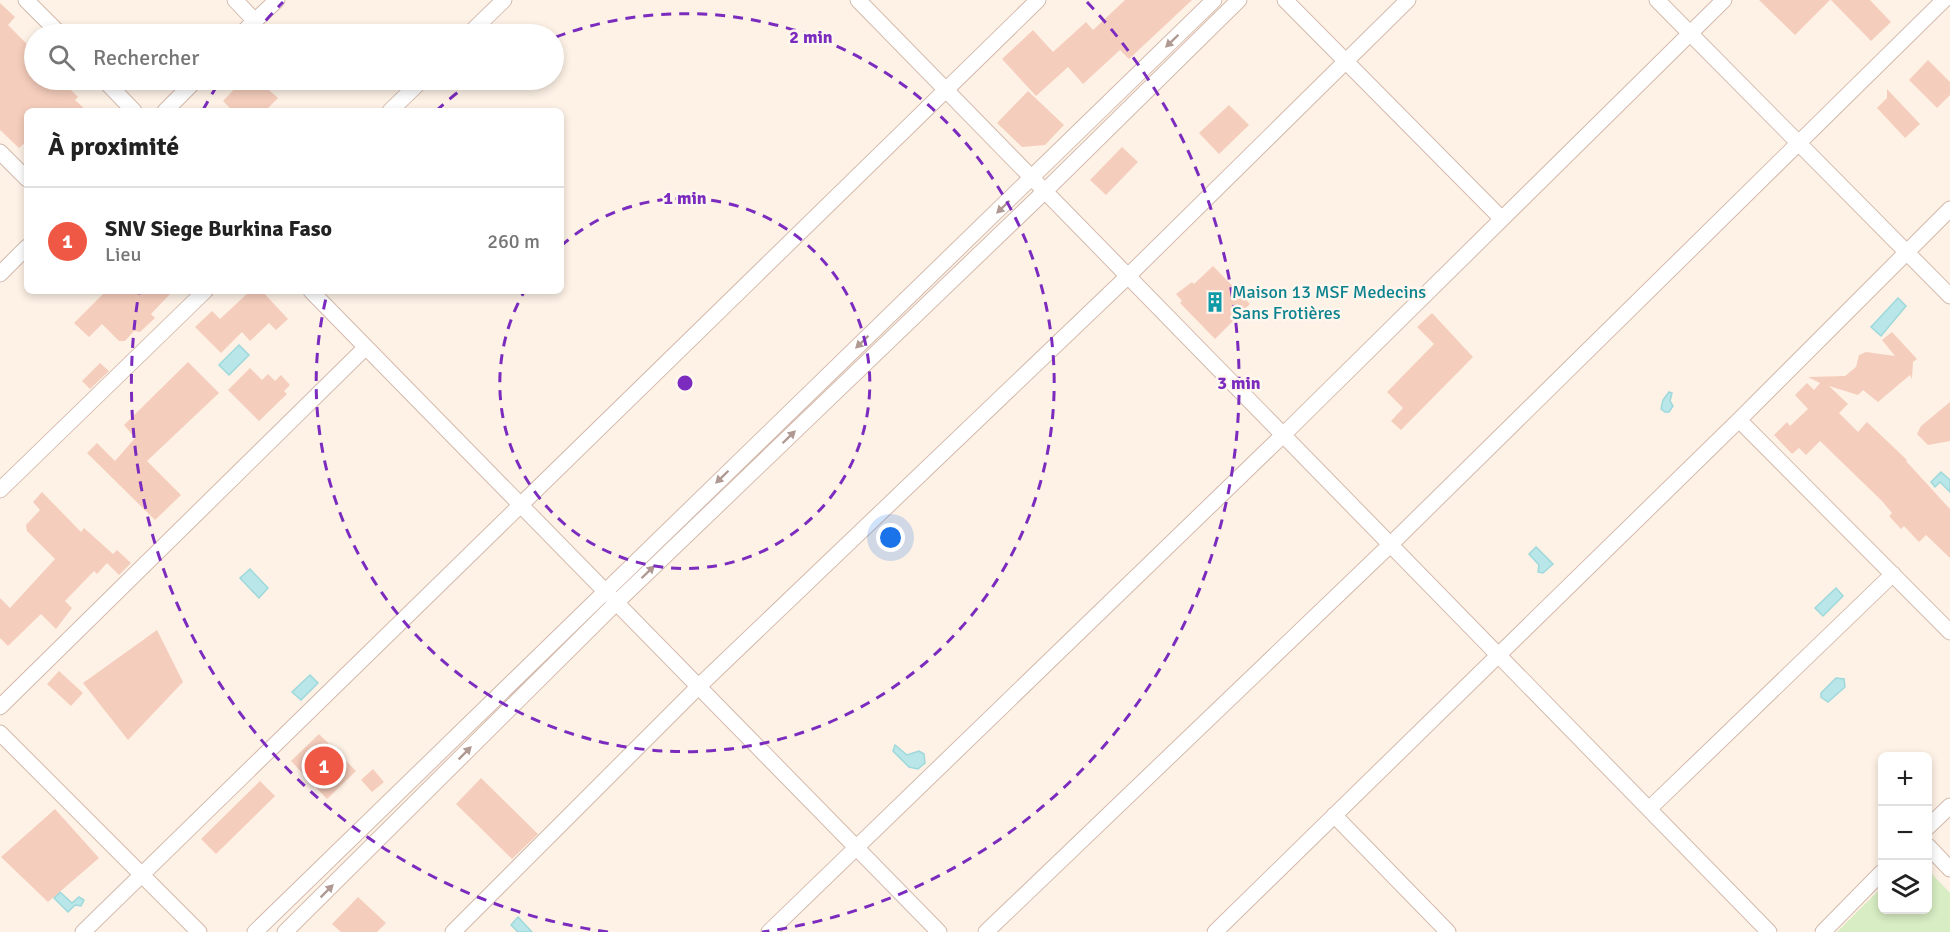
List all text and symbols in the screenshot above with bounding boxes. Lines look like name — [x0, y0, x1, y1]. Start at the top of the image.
search box — [24, 24, 564, 90]
text: 2 min — [789, 26, 833, 48]
one-way arrow — [1165, 34, 1180, 48]
icon: search — [45, 41, 78, 74]
text: Rechercher — [93, 44, 199, 71]
text: À proximité — [48, 131, 179, 163]
text: 1 min — [663, 187, 707, 209]
one-way arrow — [996, 199, 1010, 213]
text: SNV Siege Burkina Faso — [105, 215, 332, 242]
text: 1 — [62, 229, 73, 254]
text: 260 m — [487, 229, 540, 254]
text: Lieu — [105, 242, 141, 267]
place label: Maison 13 MSF Medecins Sans Frotières — [1232, 281, 1426, 324]
building icon: Maison 13 MSF Medecins Sans Frotières — [1203, 290, 1227, 314]
one-way arrow — [855, 335, 870, 349]
text: 3 min — [1217, 372, 1261, 394]
centre of rings — [675, 373, 695, 393]
one-way arrow — [782, 430, 796, 444]
one-way arrow — [715, 470, 729, 484]
your location — [876, 523, 905, 552]
one-way arrow — [641, 565, 656, 579]
pin: 1 — [304, 744, 344, 789]
one-way arrow — [458, 747, 472, 761]
map controls — [1878, 752, 1932, 914]
button: + — [1878, 752, 1932, 806]
button: − — [1878, 806, 1932, 860]
button: layers — [1878, 860, 1932, 914]
one-way arrow — [319, 884, 333, 898]

